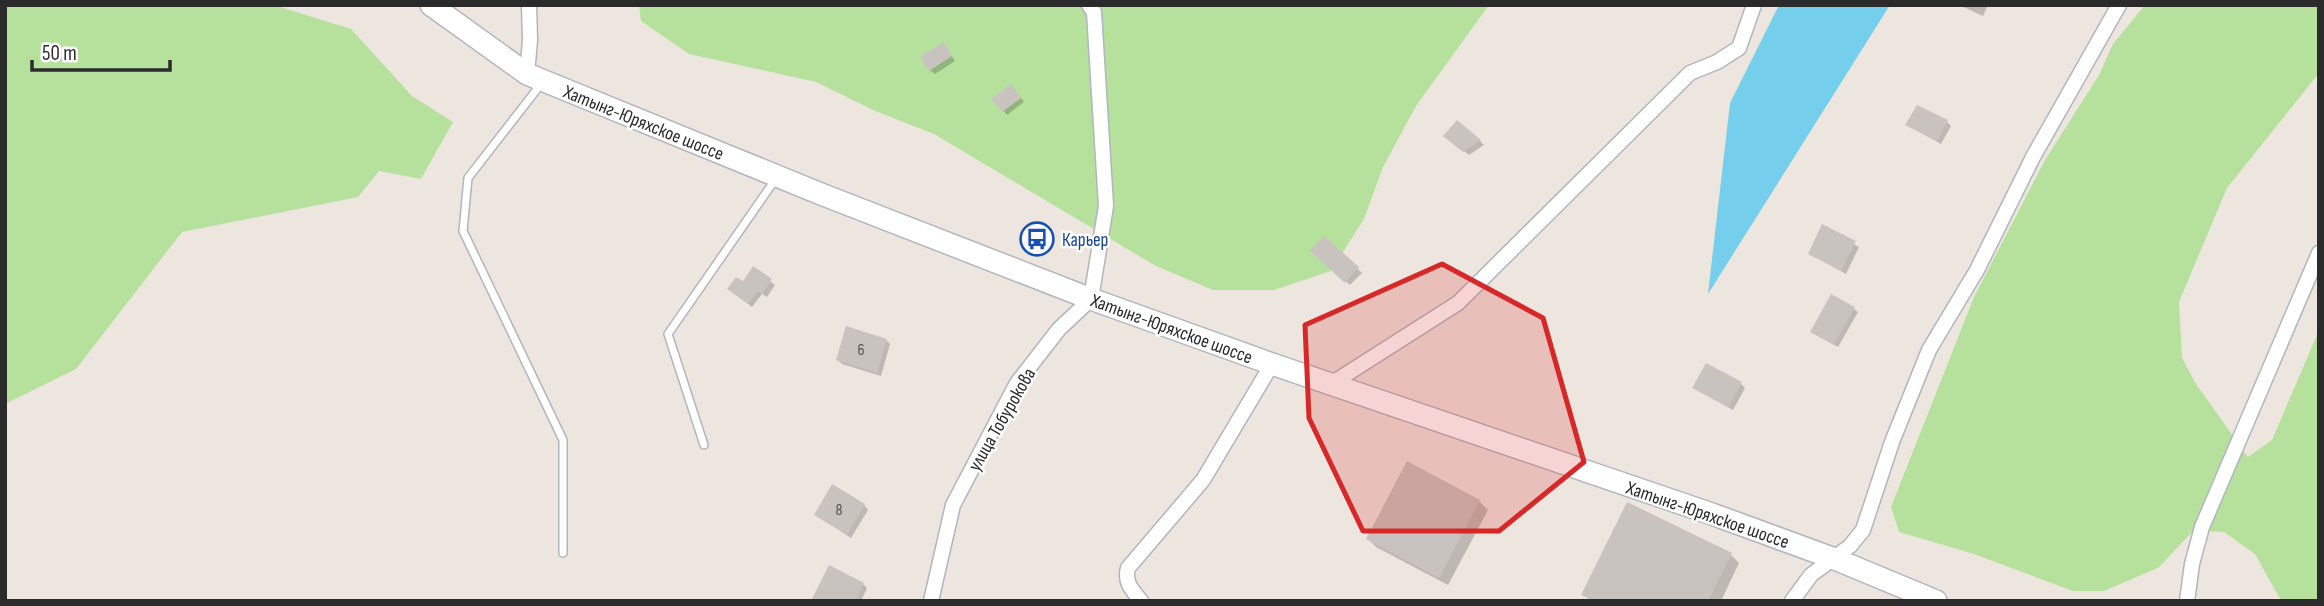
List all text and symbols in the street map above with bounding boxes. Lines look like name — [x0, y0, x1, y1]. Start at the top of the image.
scale bar — [32, 28, 170, 72]
text: 50 m — [42, 41, 77, 66]
street label: Хатынг-Юряхское шоссе — [559, 80, 727, 166]
bus stop icon: Карьер — [1018, 220, 1056, 258]
place label: Карьер — [1062, 229, 1108, 252]
street label: Хатынг-Юряхское шоссе — [1086, 289, 1256, 369]
house number: 6 — [857, 341, 865, 360]
street label: улица Тобурокова — [963, 364, 1041, 475]
street label: Хатынг-Юряхское шоссе — [1622, 476, 1792, 554]
house number: 8 — [835, 501, 843, 520]

